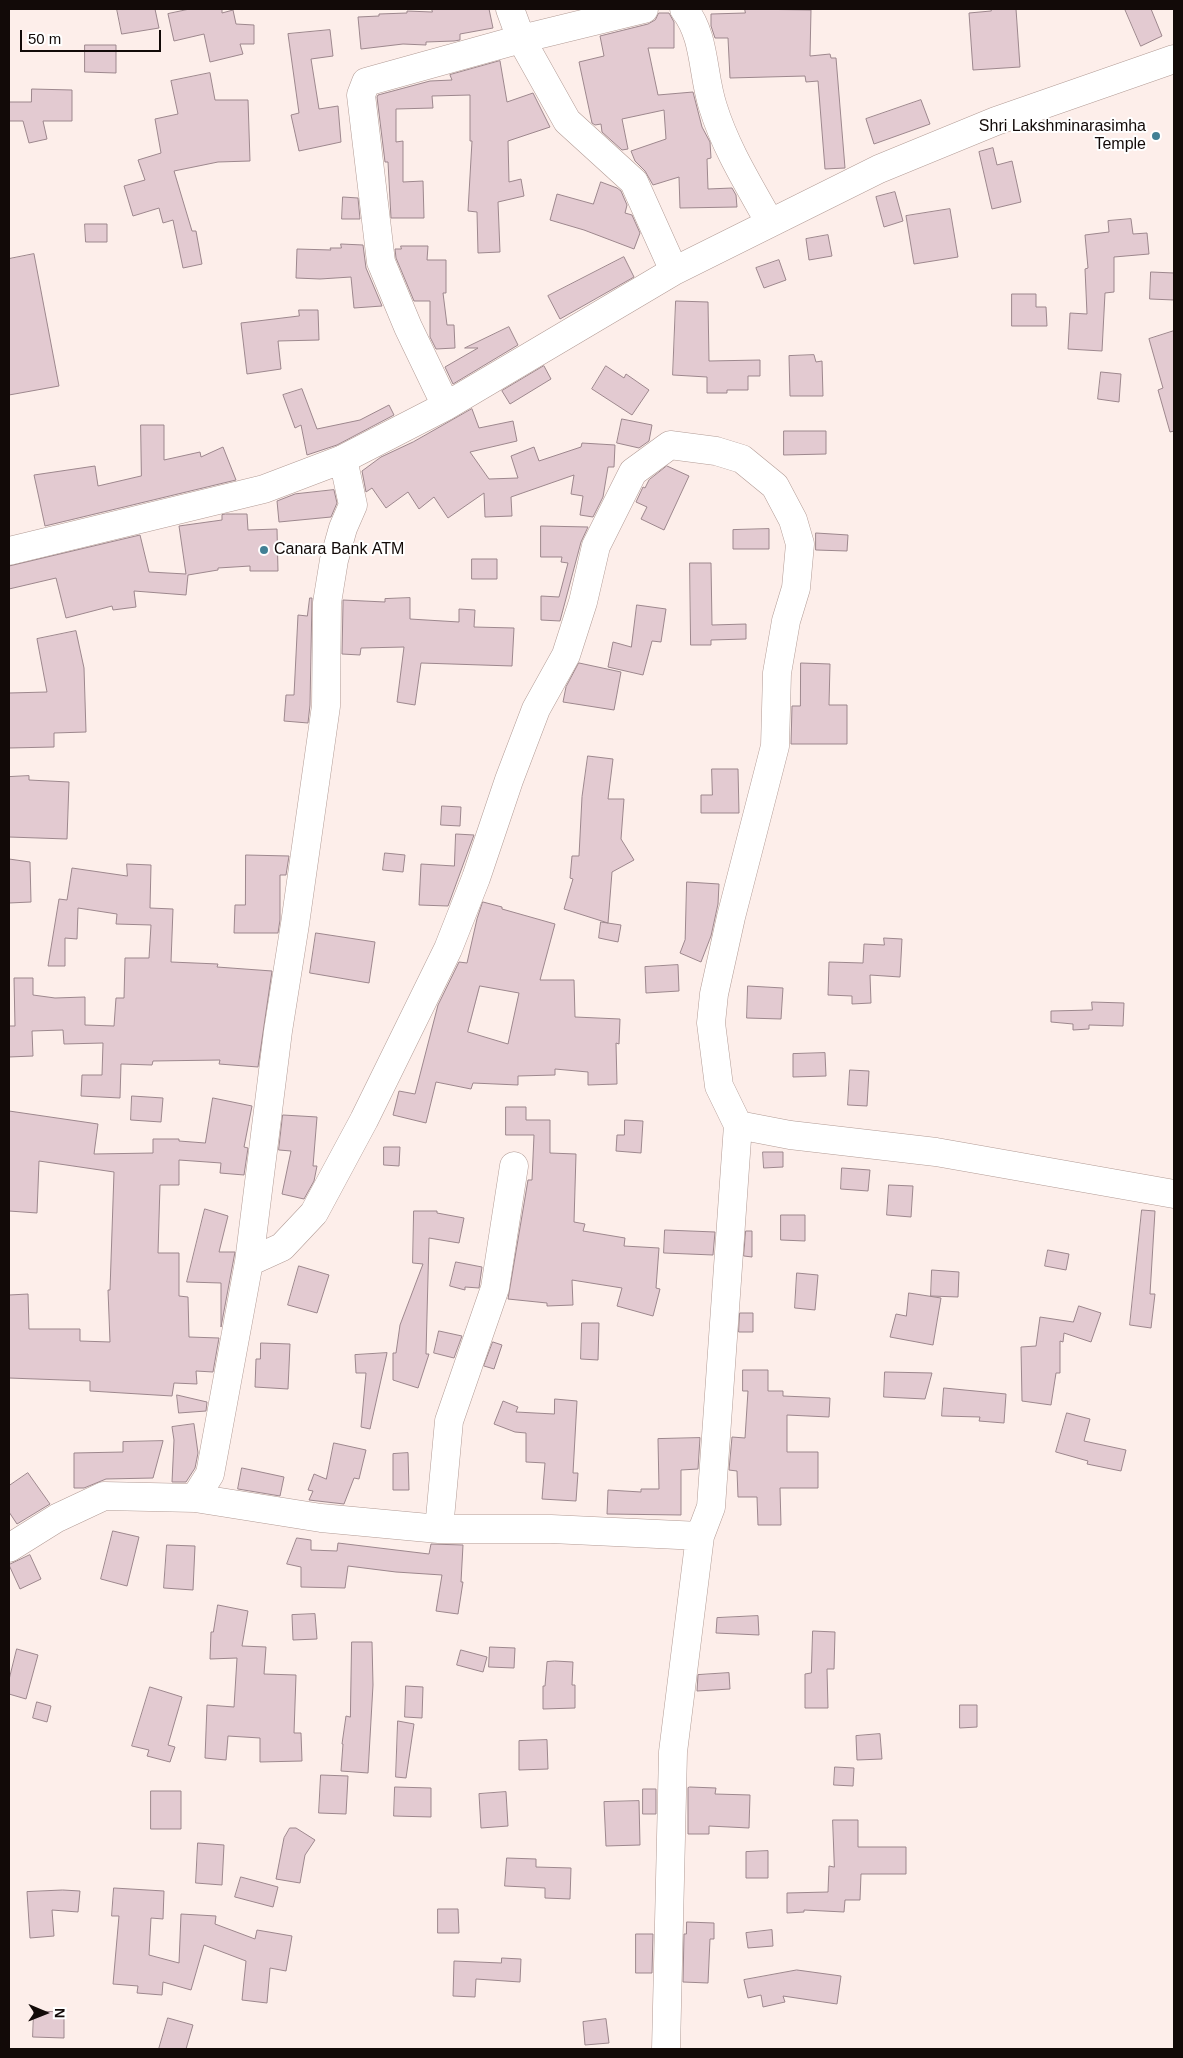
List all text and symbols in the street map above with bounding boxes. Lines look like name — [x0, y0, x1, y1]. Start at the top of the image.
scale bar — [22, 20, 164, 52]
text: 50 m — [28, 30, 61, 47]
place label: Shri Lakshminarasimha Temple — [979, 117, 1146, 155]
marker: Shri Lakshminarasimha Temple — [1150, 130, 1162, 142]
place label: Canara Bank ATM — [274, 540, 404, 560]
marker: Canara Bank ATM — [258, 544, 270, 556]
north arrow — [20, 1988, 70, 2038]
text: N — [52, 2008, 68, 2018]

